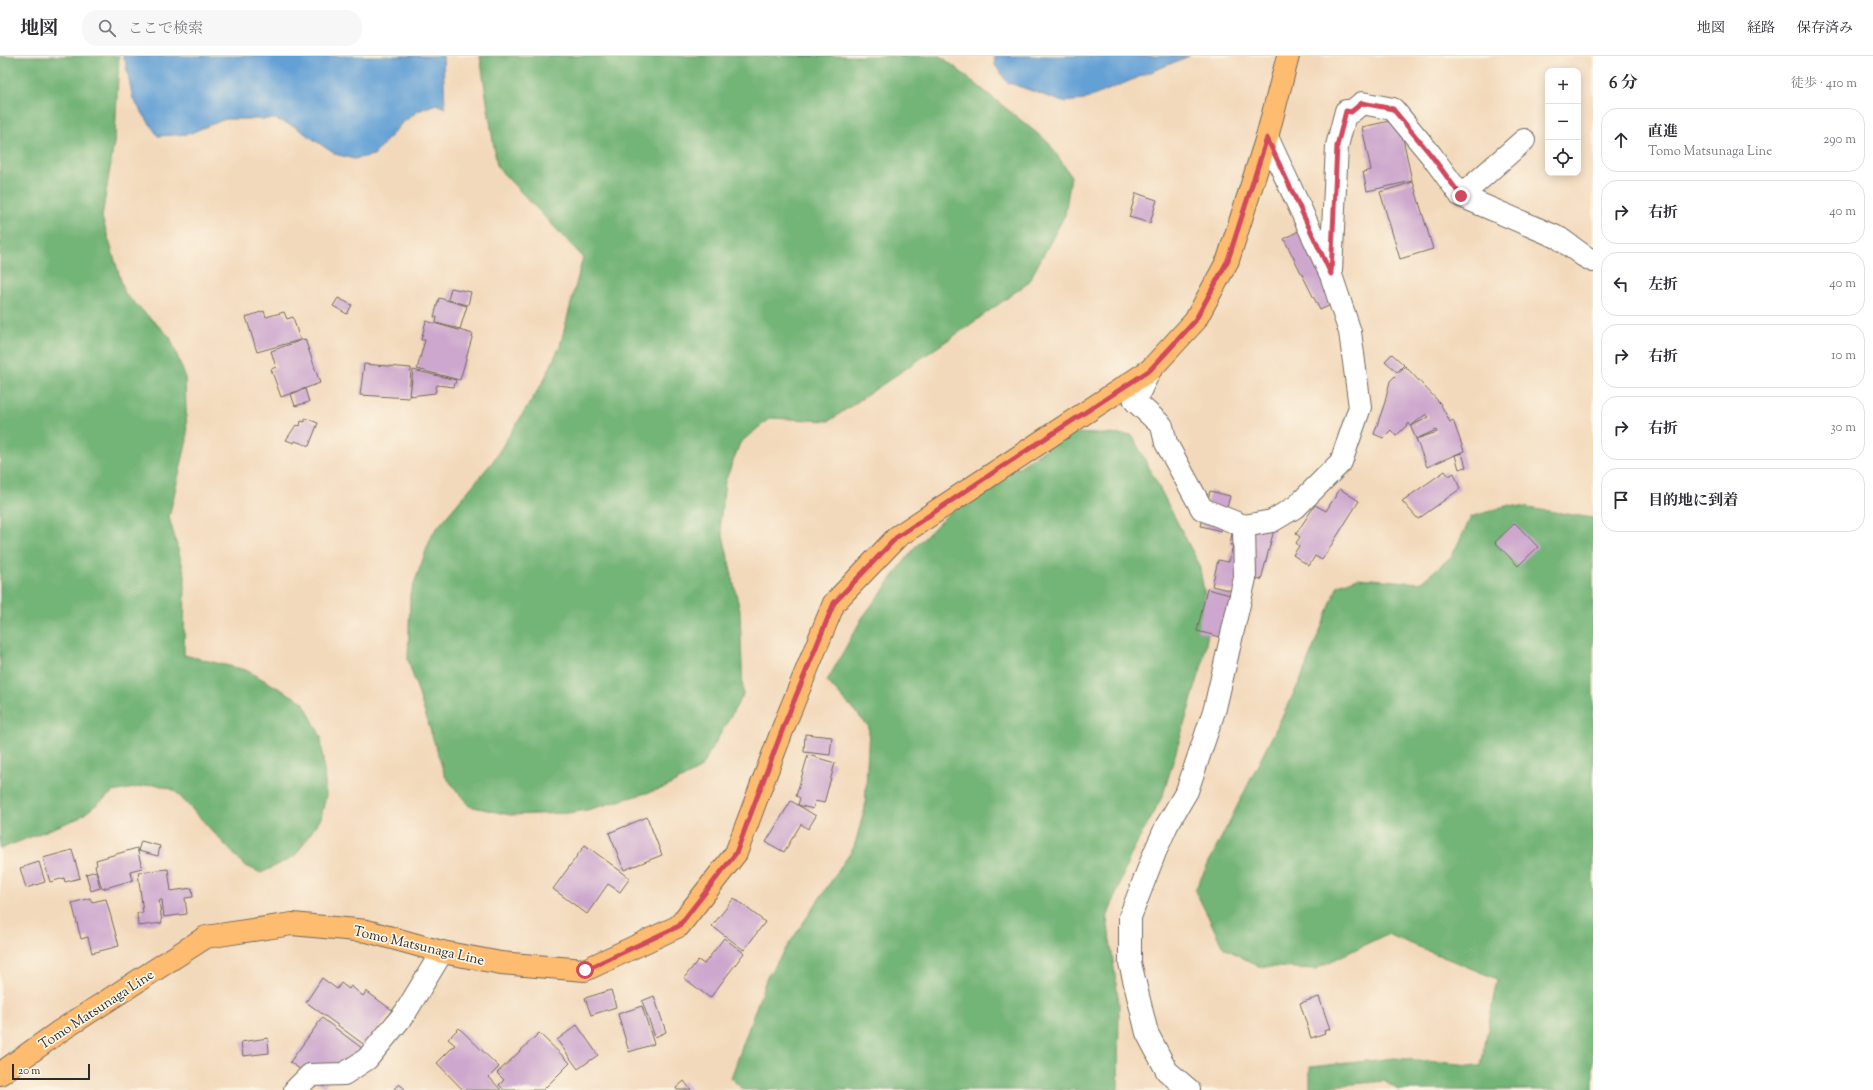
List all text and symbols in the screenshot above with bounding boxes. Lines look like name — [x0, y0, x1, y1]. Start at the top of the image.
search box — [82, 10, 362, 46]
text: 地図 — [20, 16, 58, 43]
icon: search — [96, 17, 118, 39]
text: ここで検索 — [128, 19, 203, 40]
text: 地図 — [1697, 19, 1725, 39]
text: 経路 — [1747, 19, 1775, 39]
text: 保存済み — [1797, 19, 1853, 39]
map controls — [1545, 68, 1581, 176]
button: + — [1545, 68, 1581, 104]
text: 6 分 — [1609, 72, 1638, 96]
text: 徒歩 · 410 m — [1791, 75, 1857, 93]
button: − — [1545, 104, 1581, 140]
text: 直進 — [1648, 122, 1678, 143]
icon: ahead — [1610, 129, 1632, 151]
text: 290 m — [1823, 131, 1856, 149]
button: locate — [1545, 140, 1581, 176]
text: Tomo Matsunaga Line — [1648, 143, 1772, 161]
route end — [1452, 187, 1470, 205]
icon: right — [1610, 201, 1632, 223]
text: 右折 — [1648, 203, 1678, 224]
text: 40 m — [1829, 203, 1856, 221]
icon: left — [1610, 273, 1632, 295]
text: 左折 — [1648, 275, 1678, 296]
text: 40 m — [1829, 275, 1856, 293]
icon: right — [1610, 345, 1632, 367]
text: 右折 — [1648, 347, 1678, 368]
text: 10 m — [1831, 347, 1856, 365]
icon: right — [1610, 417, 1632, 439]
text: 右折 — [1648, 419, 1678, 440]
text: 30 m — [1830, 419, 1856, 437]
icon: arrive — [1610, 489, 1632, 511]
text: 目的地に到着 — [1648, 491, 1738, 512]
street label: Tomo Matsunaga Line — [351, 922, 486, 972]
route start — [576, 961, 594, 979]
street label: Tomo Matsunaga Line — [36, 966, 159, 1055]
scale bar — [12, 1062, 90, 1081]
text: 20 m — [18, 1063, 40, 1079]

